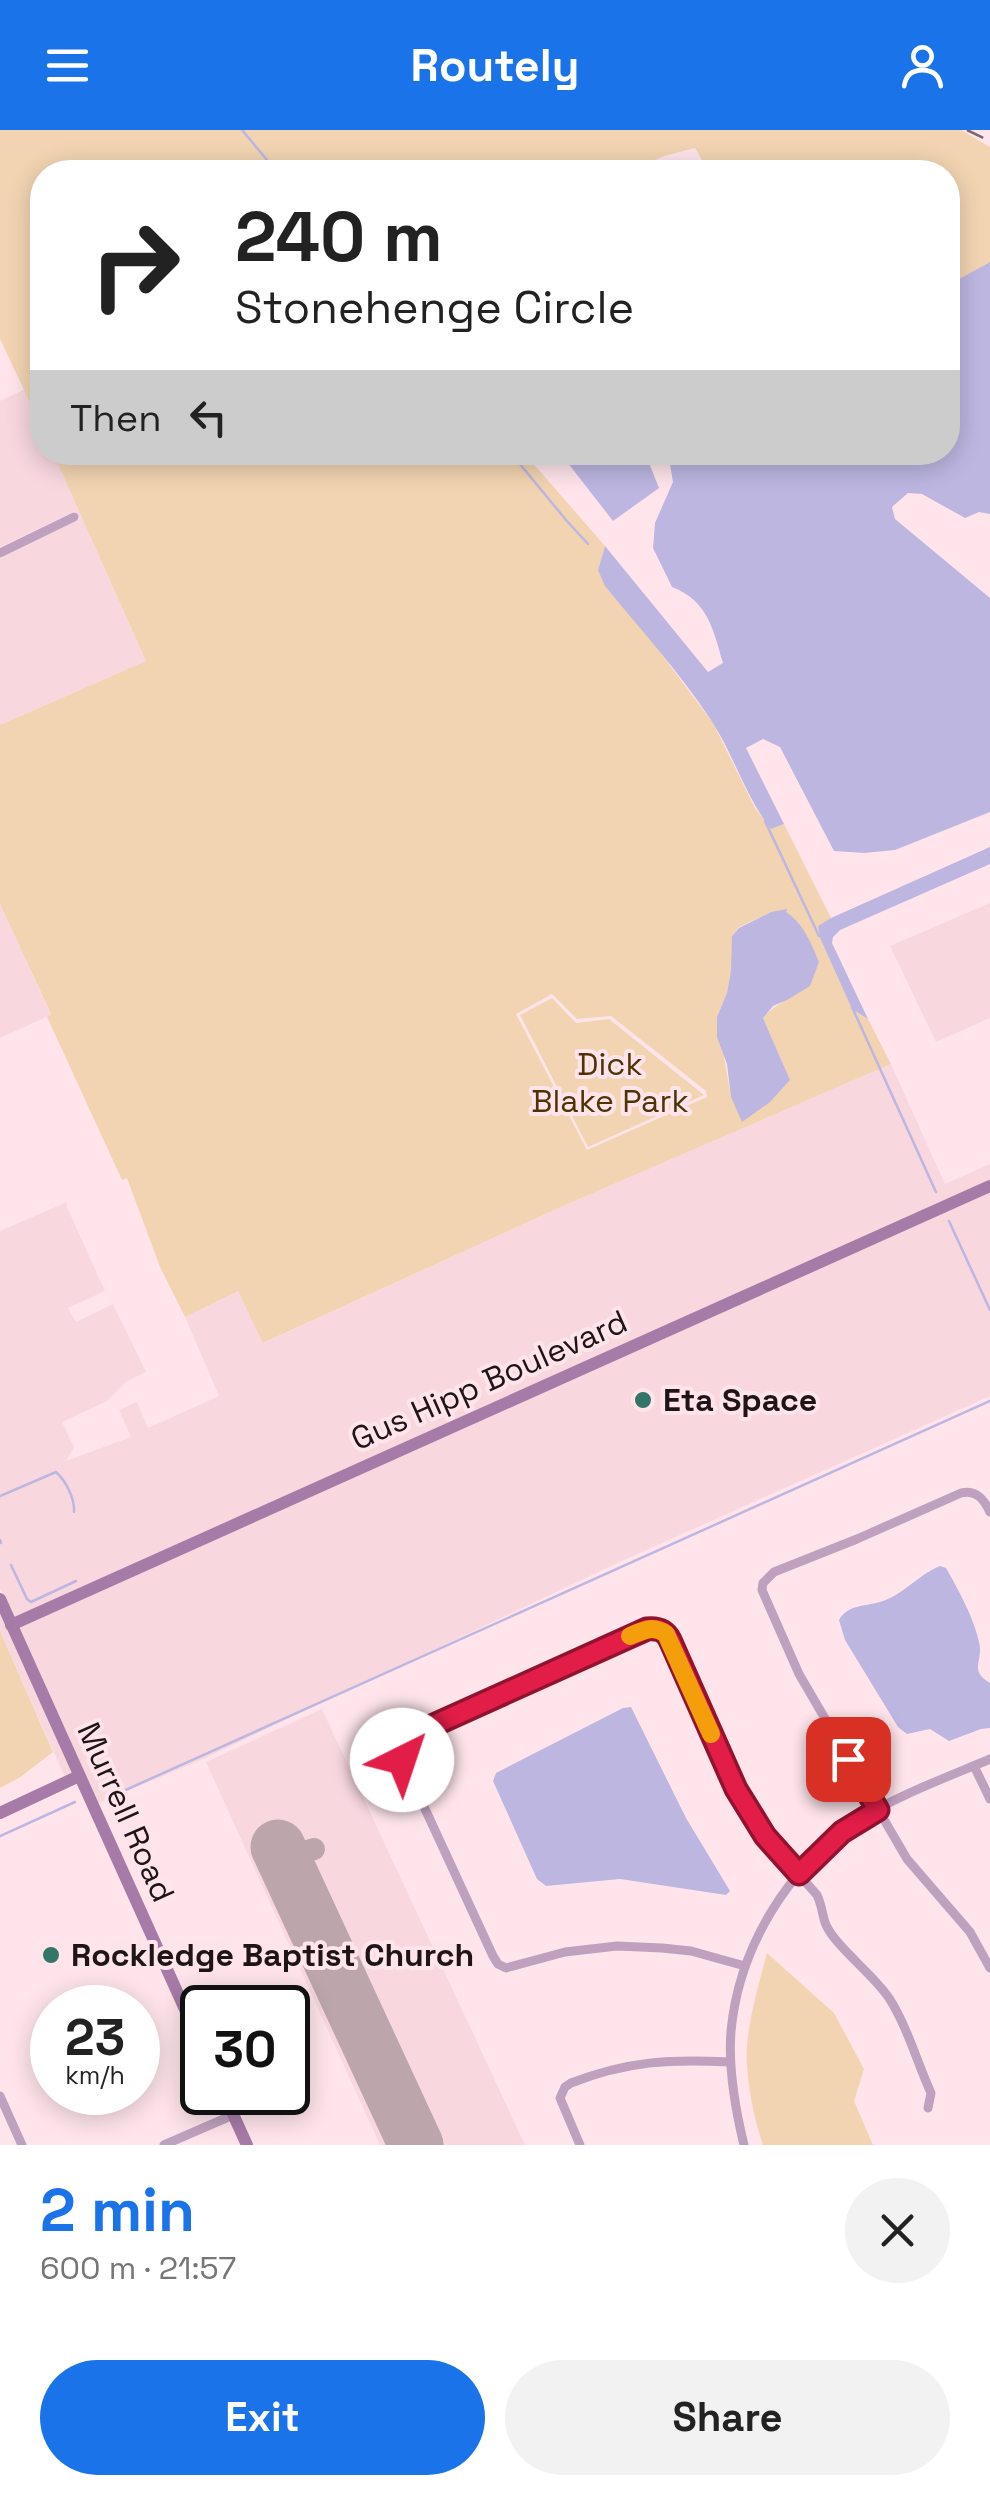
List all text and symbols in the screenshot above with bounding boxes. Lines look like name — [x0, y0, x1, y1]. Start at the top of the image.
text: Routely — [410, 37, 580, 94]
icon: menu — [40, 38, 95, 93]
icon: person — [895, 38, 950, 93]
text: 240 m — [235, 192, 443, 281]
icon: right — [70, 200, 200, 330]
text: Stonehenge Circle — [235, 279, 634, 336]
icon: left — [181, 390, 236, 445]
text: Then — [70, 394, 161, 442]
park label: Dick Blake Park — [531, 1044, 689, 1121]
street label: Gus Hipp Boulevard — [345, 1301, 633, 1459]
place label: Eta Space — [663, 1380, 817, 1420]
marker: Eta Space — [632, 1389, 654, 1411]
position arrow — [350, 1708, 454, 1812]
street label: Murrell Road — [69, 1716, 183, 1908]
pin — [806, 1717, 891, 1802]
icon: arrive — [821, 1732, 876, 1787]
place label: Rockledge Baptist Church — [71, 1935, 474, 1975]
marker: Rockledge Baptist Church — [40, 1944, 62, 1966]
speed limit sign: 30 — [180, 1985, 310, 2115]
text: 23 — [65, 2006, 125, 2070]
text: km/h — [65, 2059, 125, 2091]
text: 2 min — [40, 2172, 195, 2249]
button: close — [845, 2178, 950, 2283]
text: 600 m · 21:57 — [40, 2248, 236, 2288]
button: Exit — [40, 2360, 485, 2475]
button: Share — [505, 2360, 950, 2475]

